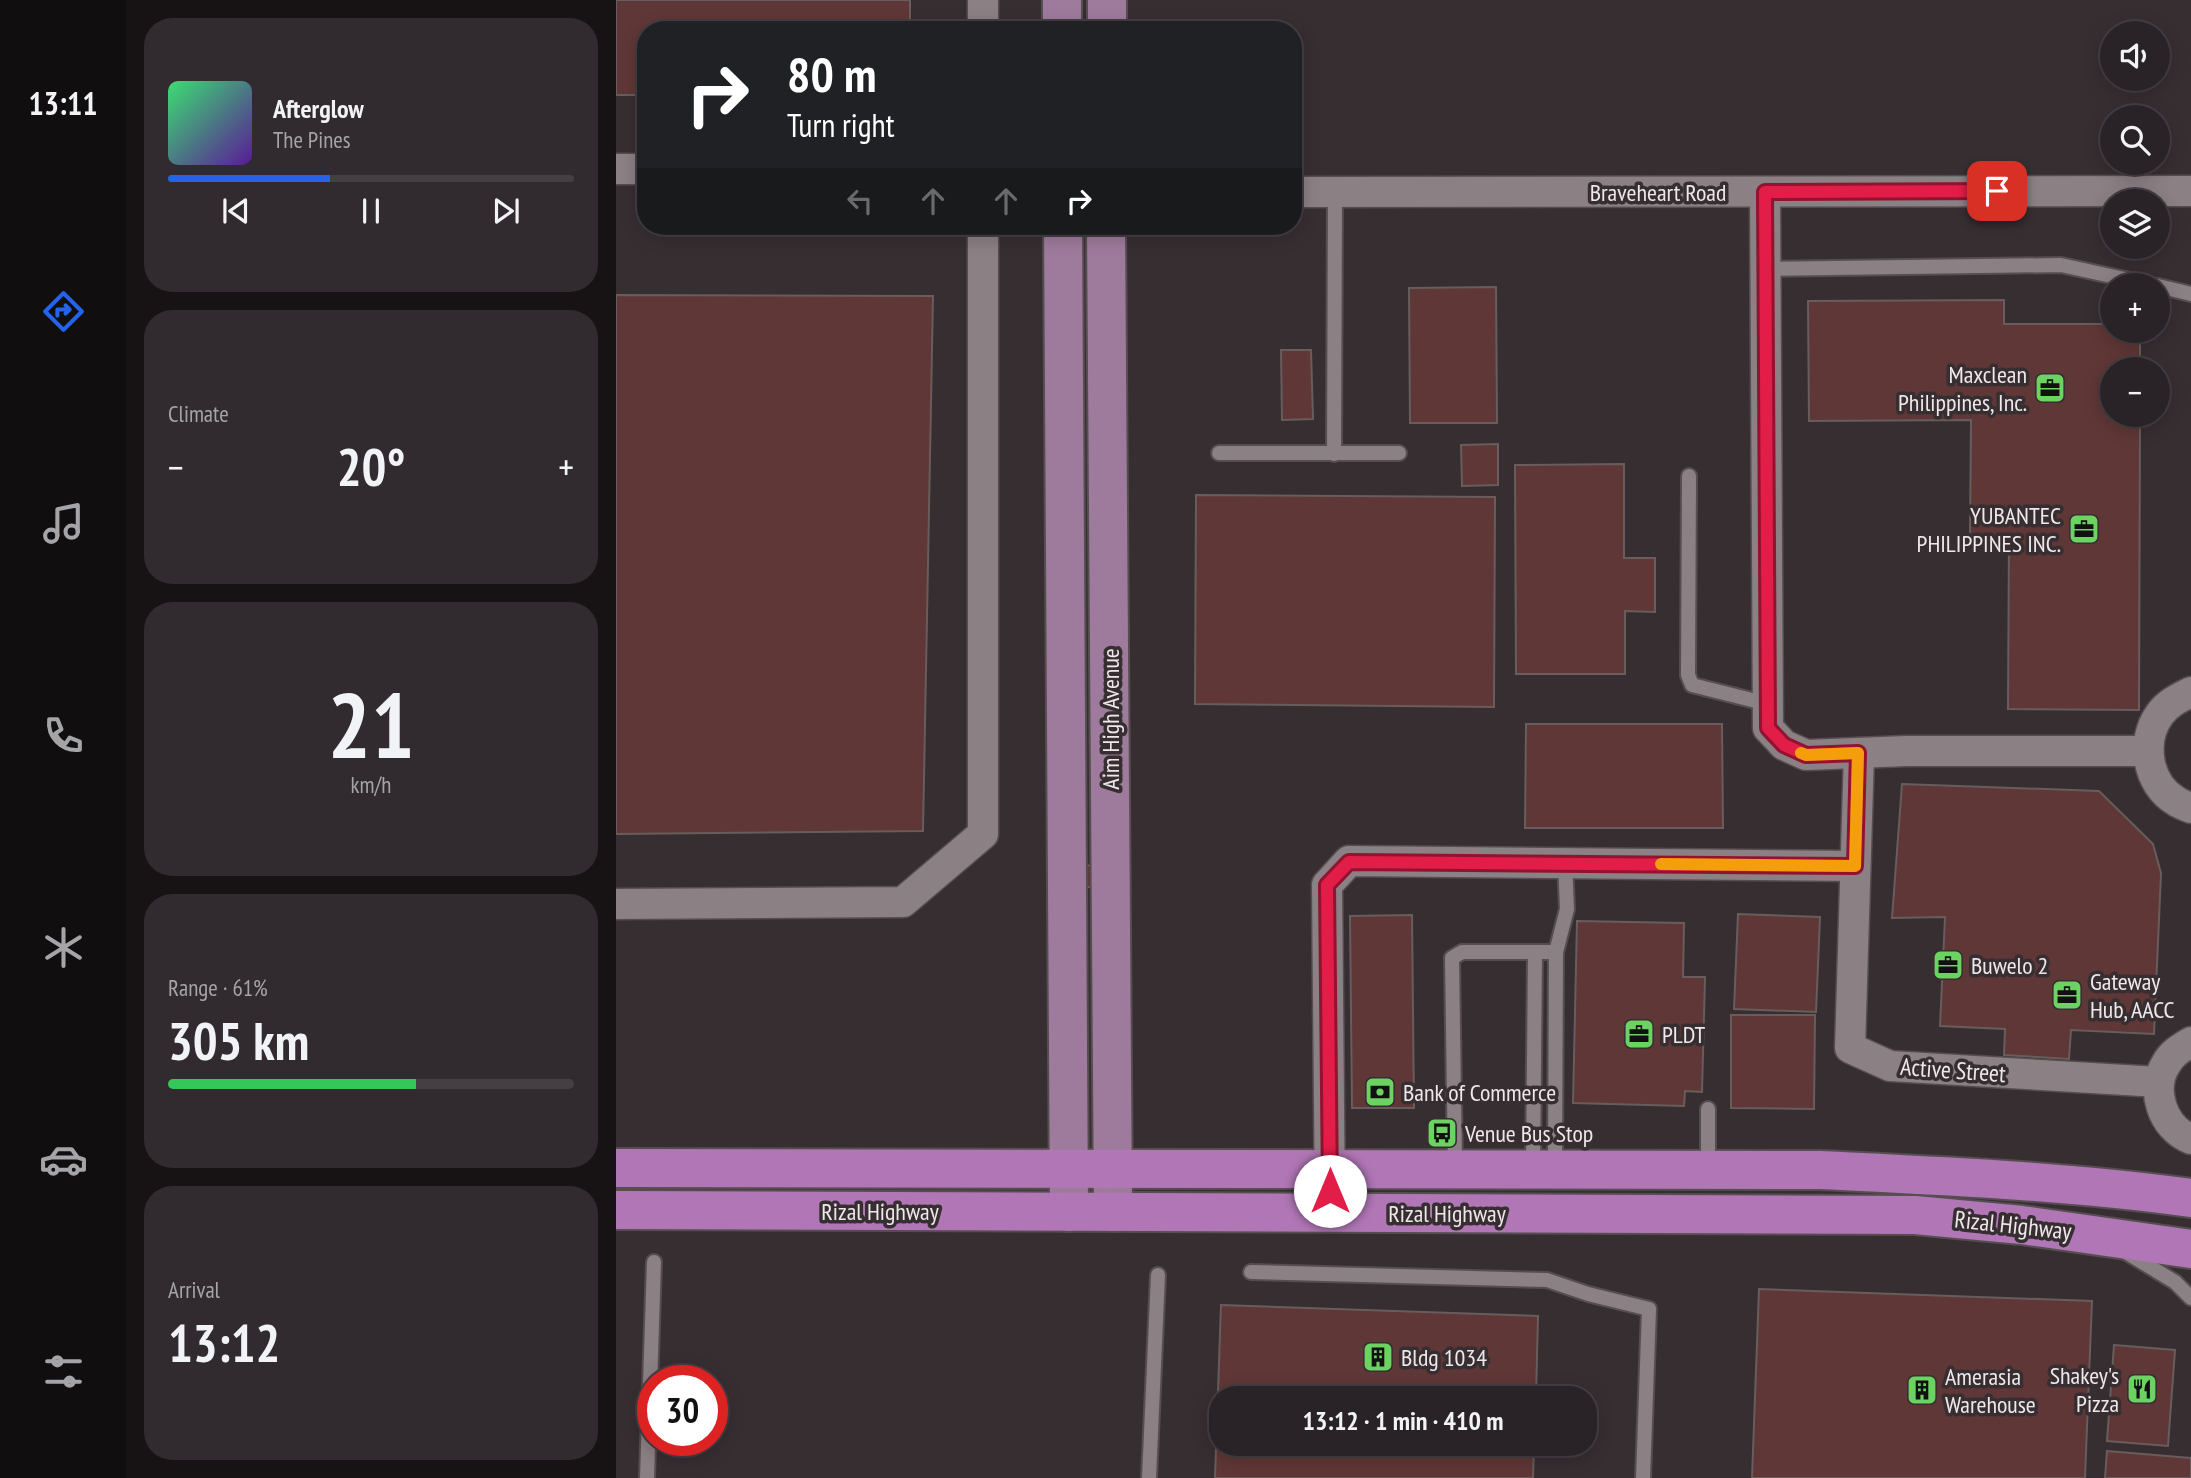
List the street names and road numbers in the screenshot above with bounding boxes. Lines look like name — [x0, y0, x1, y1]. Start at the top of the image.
street label: Braveheart Road — [1590, 177, 1726, 208]
street label: Aim High Avenue — [1095, 648, 1126, 790]
street label: Active Street — [1899, 1051, 2007, 1089]
street label: Rizal Highway — [821, 1196, 939, 1227]
street label: Rizal Highway — [1388, 1198, 1506, 1229]
street label: Rizal Highway — [1953, 1203, 2073, 1247]

